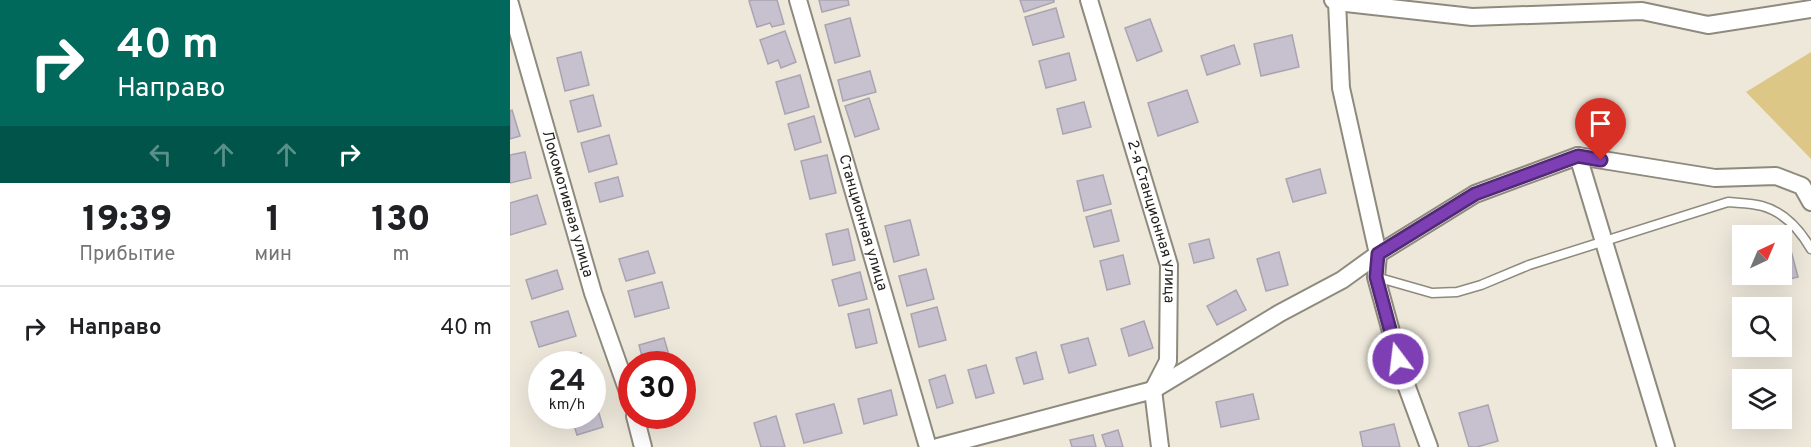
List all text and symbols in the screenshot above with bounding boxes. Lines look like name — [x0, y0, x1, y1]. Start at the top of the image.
text: 40 m — [117, 20, 219, 73]
icon: right — [18, 24, 96, 102]
text: Направо — [117, 72, 225, 106]
pin — [1575, 98, 1626, 160]
icon: arrive — [1584, 107, 1617, 140]
street label: Локомотивная улица — [537, 128, 598, 280]
icon: left — [144, 138, 177, 171]
icon: ahead — [207, 138, 240, 171]
icon: ahead — [270, 138, 303, 171]
icon: right — [333, 138, 366, 171]
street label: 2-я Станционная улица — [1122, 138, 1179, 303]
street label: Станционная улица — [834, 152, 892, 293]
text: 19:39 — [82, 198, 172, 244]
text: 1 — [266, 198, 281, 244]
text: 130 — [371, 198, 431, 244]
north arrow — [1732, 225, 1792, 285]
map controls — [1732, 225, 1792, 429]
text: Прибытие — [79, 242, 175, 268]
text: мин — [255, 242, 292, 268]
text: m — [392, 242, 409, 268]
button: search — [1732, 297, 1792, 357]
icon: right — [18, 312, 51, 345]
text: Направо — [69, 315, 161, 342]
text: 40 m — [440, 315, 492, 342]
position arrow — [1366, 327, 1430, 391]
speed limit sign: 30 — [618, 351, 696, 429]
text: 24 — [548, 364, 586, 401]
button: layers — [1732, 369, 1792, 429]
text: km/h — [549, 396, 585, 415]

